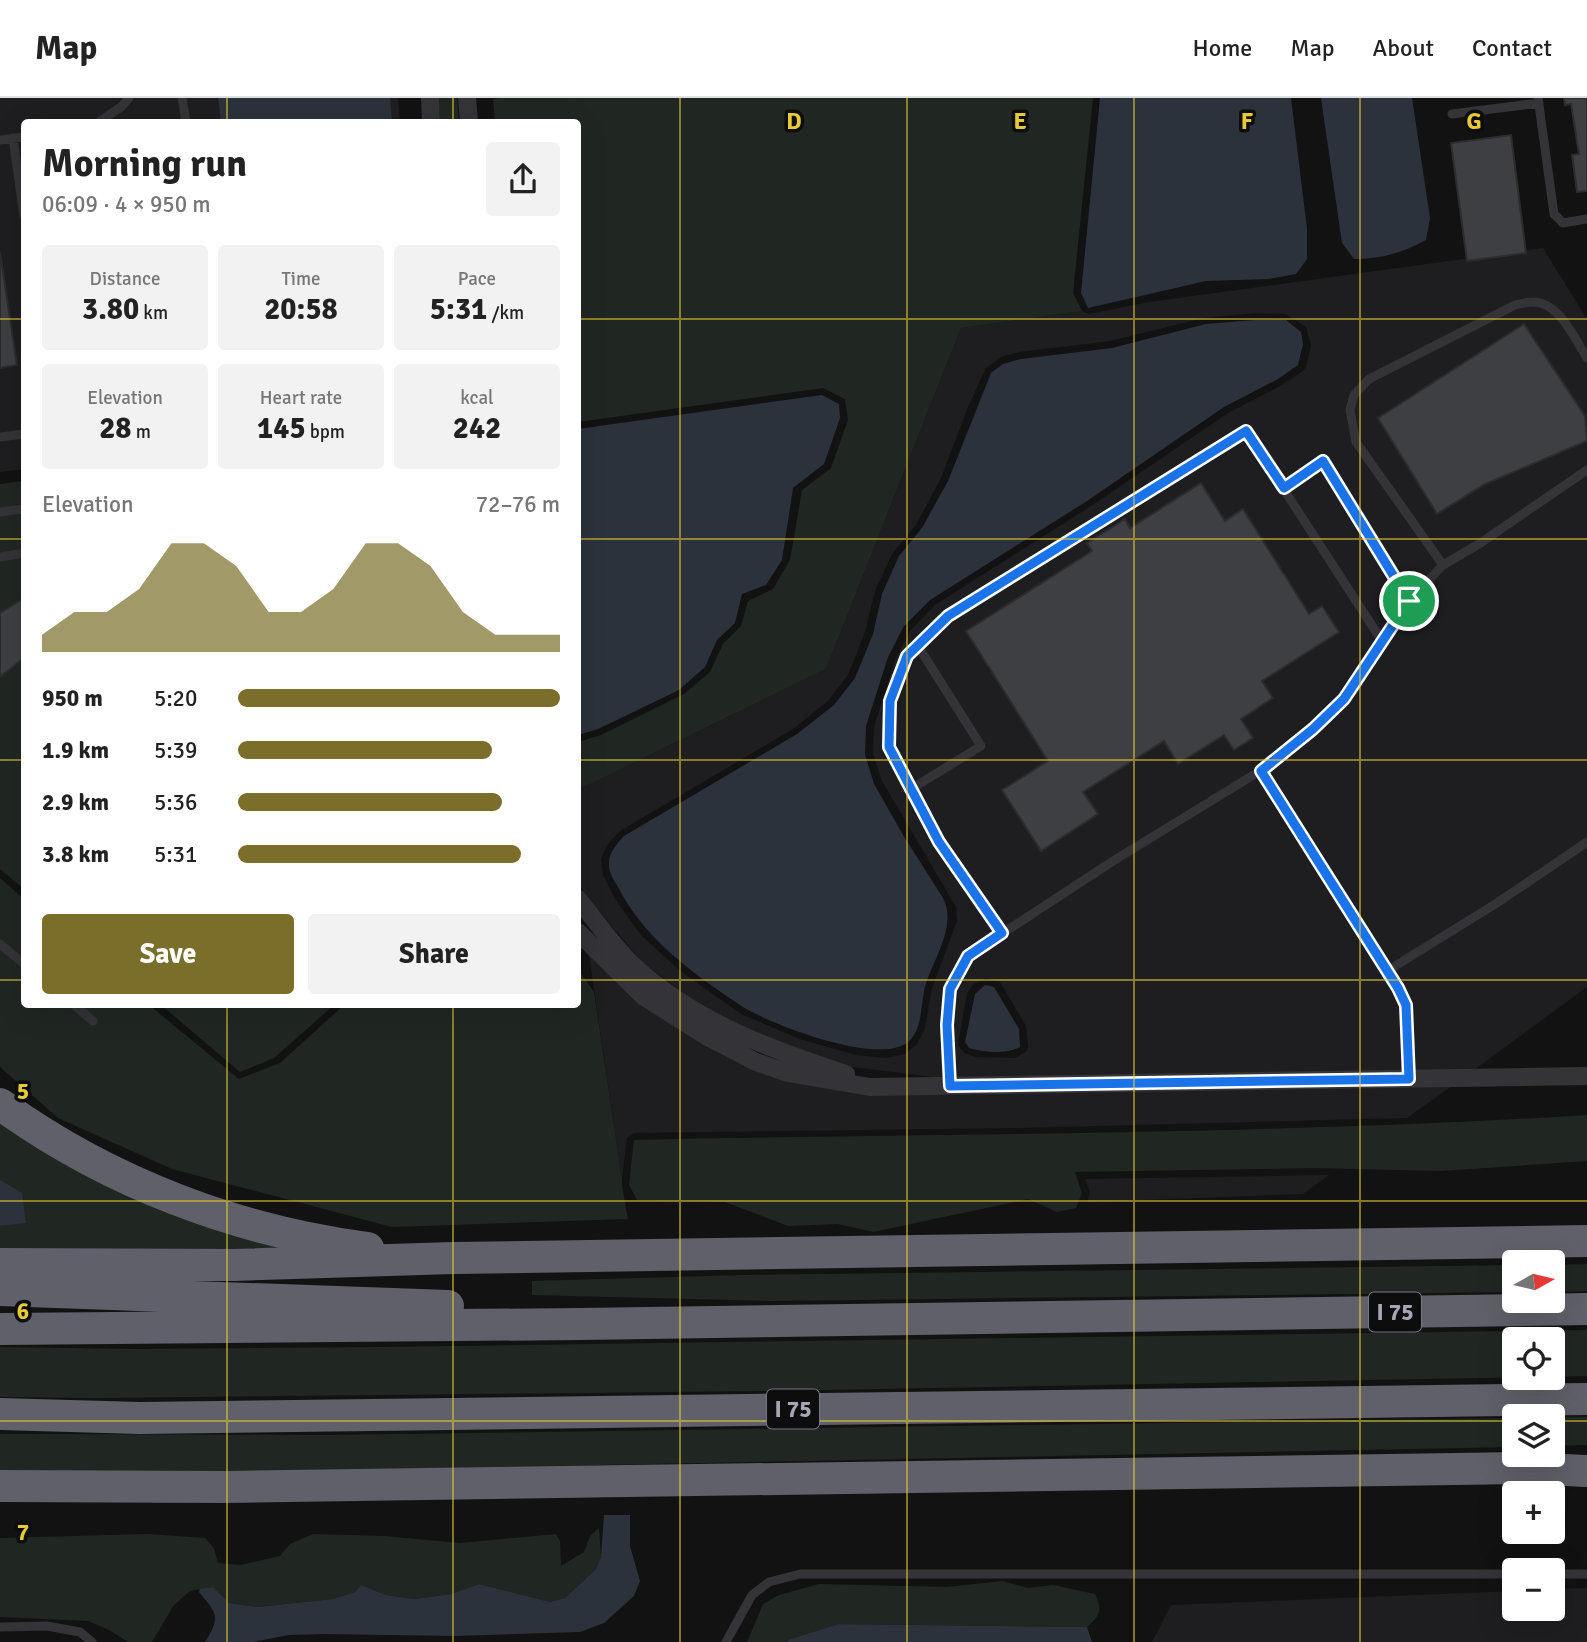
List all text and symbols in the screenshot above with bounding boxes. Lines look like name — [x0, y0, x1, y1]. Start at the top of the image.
text: Map — [35, 28, 97, 69]
text: Home — [1192, 33, 1252, 63]
text: Map — [1290, 33, 1335, 63]
text: About — [1373, 33, 1434, 63]
text: Contact — [1472, 33, 1552, 63]
text: D — [786, 107, 802, 136]
text: E — [1013, 107, 1027, 136]
text: F — [1241, 107, 1253, 136]
text: G — [1466, 107, 1482, 136]
text: Morning run — [42, 140, 247, 187]
button: share — [486, 142, 560, 216]
text: 06:09 · 4 × 950 m — [42, 190, 211, 219]
text: Distance — [90, 267, 160, 291]
text: Time — [281, 267, 321, 291]
text: Pace — [458, 267, 496, 291]
text: 3.80 — [82, 291, 139, 328]
text: 20:58 — [264, 291, 338, 328]
text: 5:31 — [430, 291, 487, 328]
text: km — [139, 301, 168, 325]
text: /km — [487, 301, 524, 325]
text: Elevation — [87, 386, 163, 410]
text: Heart rate — [260, 386, 342, 410]
text: kcal — [460, 386, 494, 410]
text: 28 — [99, 410, 132, 447]
text: 145 — [257, 410, 306, 447]
text: 242 — [453, 410, 501, 447]
text: m — [132, 420, 151, 444]
text: bpm — [306, 420, 345, 444]
text: Elevation — [42, 490, 134, 519]
text: 72–76 m — [476, 490, 560, 519]
pin — [1379, 571, 1439, 631]
icon: arrive — [1390, 582, 1428, 620]
text: 950 m — [42, 684, 103, 713]
text: 5:20 — [154, 684, 197, 713]
text: 1.9 km — [42, 736, 109, 765]
text: 5:39 — [154, 736, 197, 765]
text: 2.9 km — [42, 788, 109, 817]
text: 5:36 — [154, 788, 197, 817]
text: 3.8 km — [42, 840, 109, 869]
text: 5:31 — [154, 840, 197, 869]
button: Save — [42, 914, 294, 994]
button: Share — [308, 914, 560, 994]
text: 5 — [17, 1077, 29, 1106]
north arrow — [1502, 1250, 1564, 1312]
map controls — [1502, 1250, 1565, 1621]
road number: I 75 — [1369, 1292, 1421, 1331]
text: 6 — [17, 1297, 29, 1326]
button: locate — [1502, 1327, 1565, 1390]
road number: I 75 — [767, 1390, 819, 1428]
button: layers — [1502, 1404, 1565, 1467]
button: + — [1502, 1481, 1565, 1544]
text: 7 — [17, 1518, 29, 1547]
button: − — [1502, 1558, 1565, 1621]

